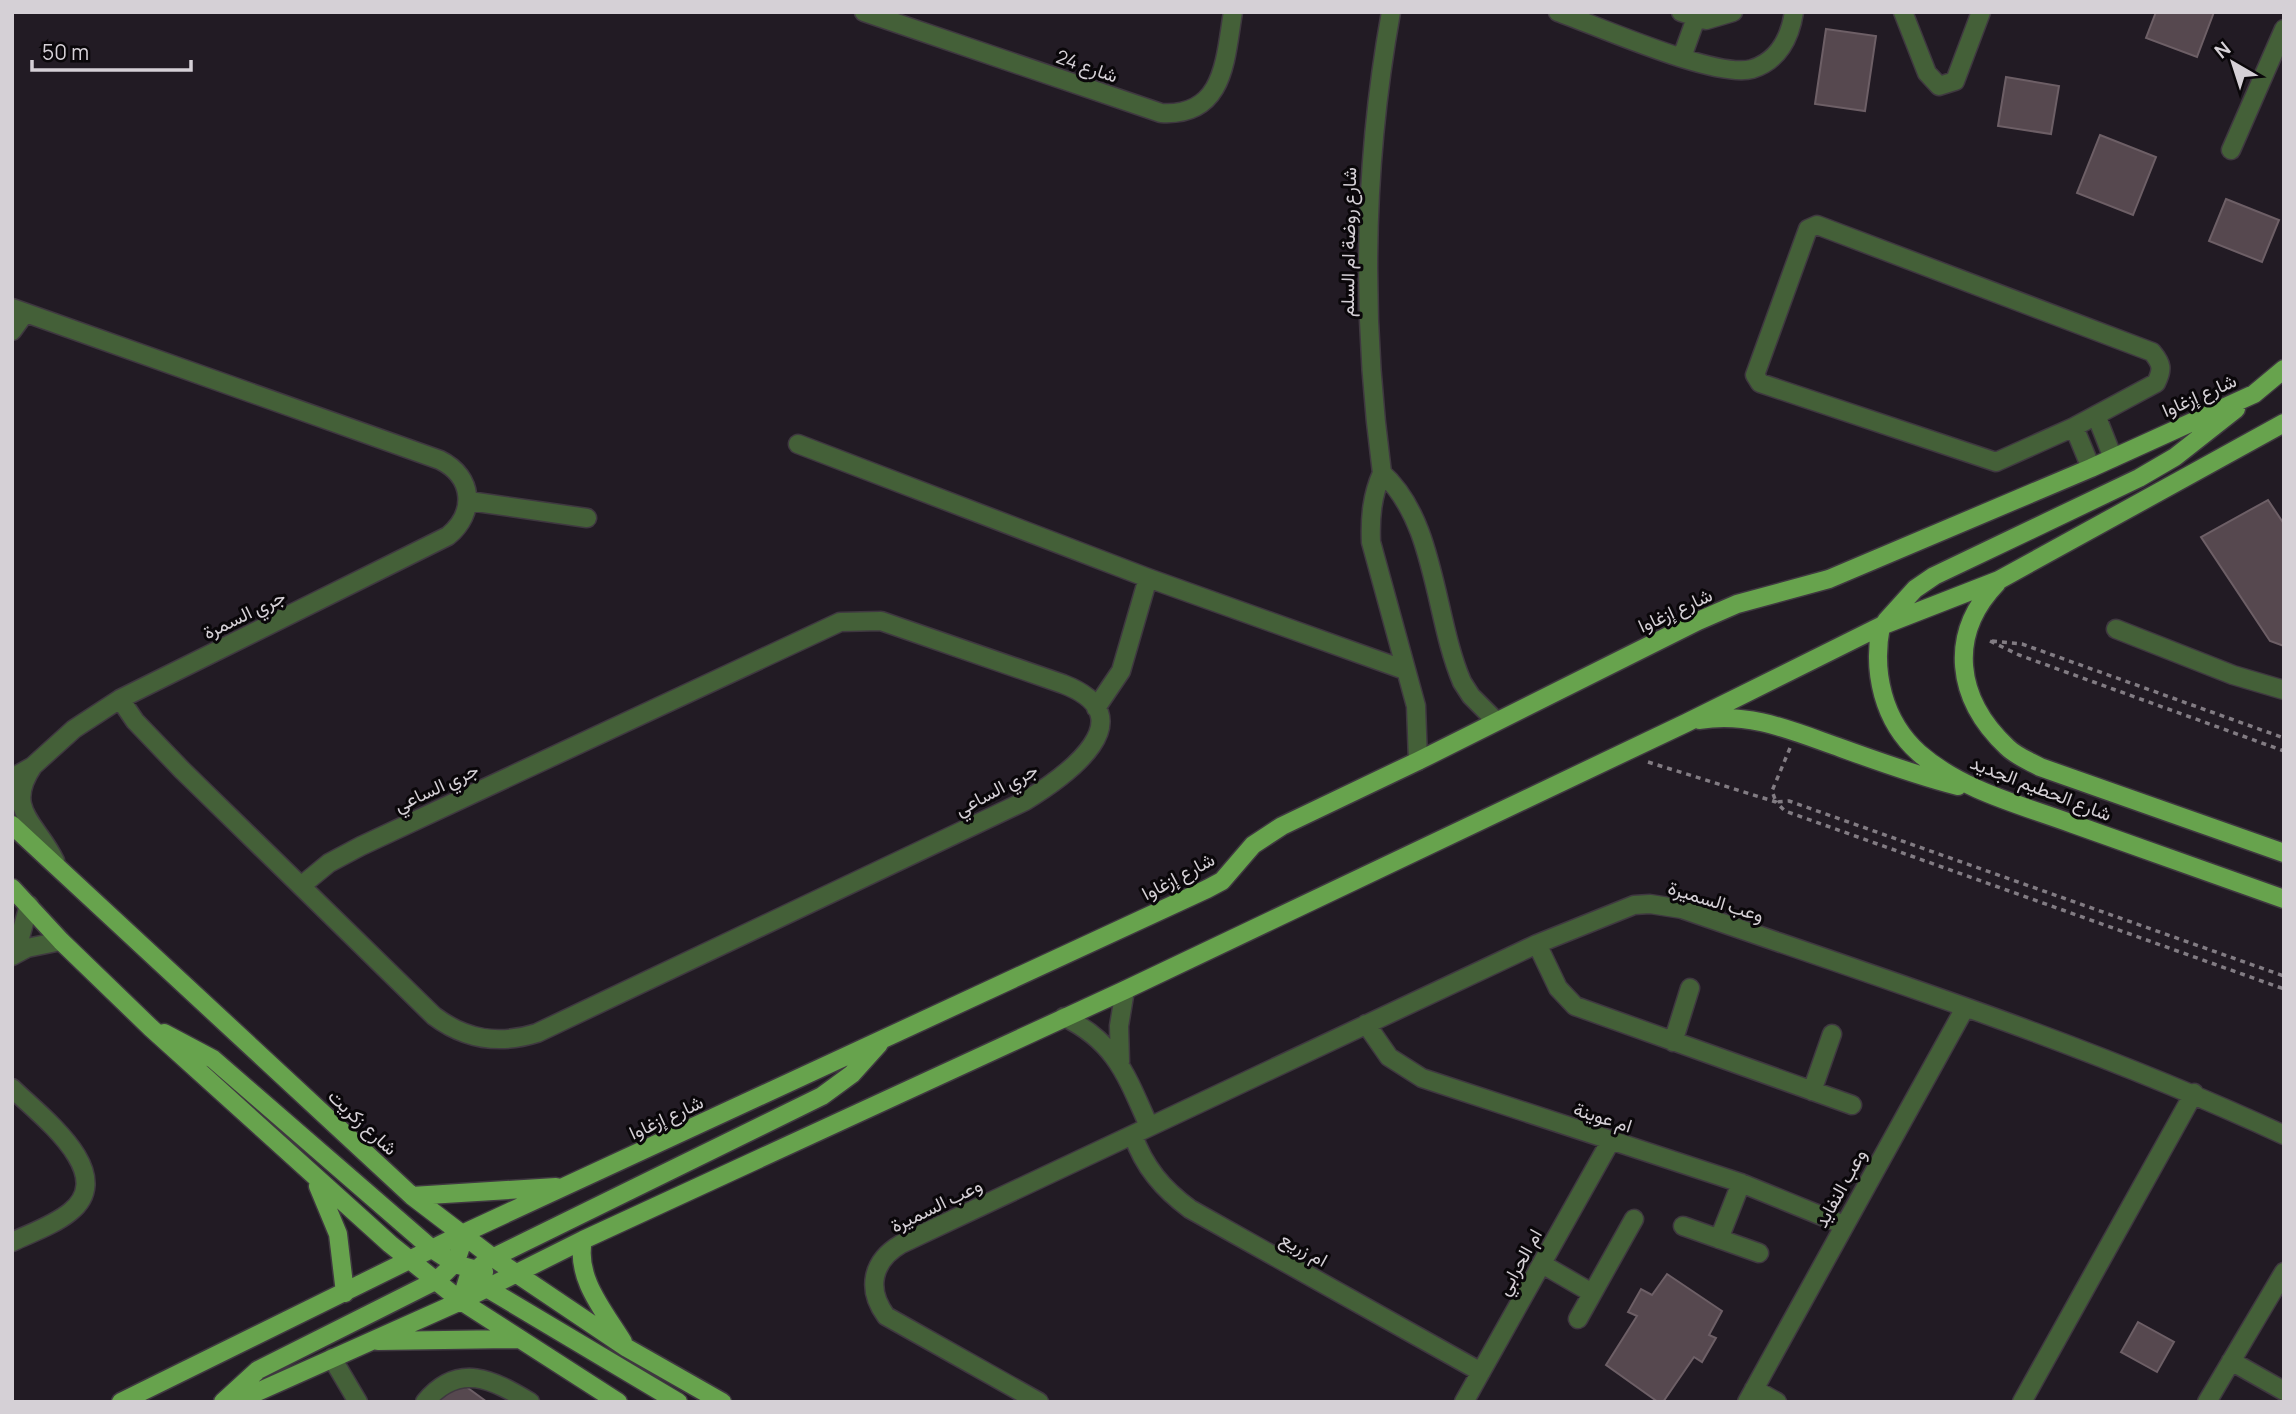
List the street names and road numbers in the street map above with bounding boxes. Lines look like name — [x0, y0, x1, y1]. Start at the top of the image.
street label: شارع 24 — [1053, 43, 1121, 89]
street label: شارع روضة ام السلم — [1334, 167, 1362, 317]
street label: شارع إزغاوا — [2158, 367, 2240, 423]
street label: شارع إزغاوا — [1634, 581, 1716, 639]
street label: جري السمرة — [198, 583, 291, 648]
street label: شارع الحطيم الجديد — [1967, 749, 2115, 827]
street label: جري الساعي — [390, 756, 484, 821]
street label: جري الساعي — [950, 756, 1043, 824]
street label: شارع إزغاوا — [1137, 846, 1219, 906]
street label: وعب السميرة — [1665, 874, 1767, 928]
street label: شارع زكريت — [323, 1083, 403, 1161]
street label: شارع إزغاوا — [625, 1088, 707, 1146]
street label: ام عوينة — [1570, 1095, 1636, 1139]
street label: وعب النفايد — [1808, 1144, 1872, 1232]
street label: وعب السميرة — [886, 1172, 986, 1238]
street label: ام الحرابي — [1490, 1224, 1551, 1301]
street label: ام زريع — [1275, 1225, 1332, 1274]

